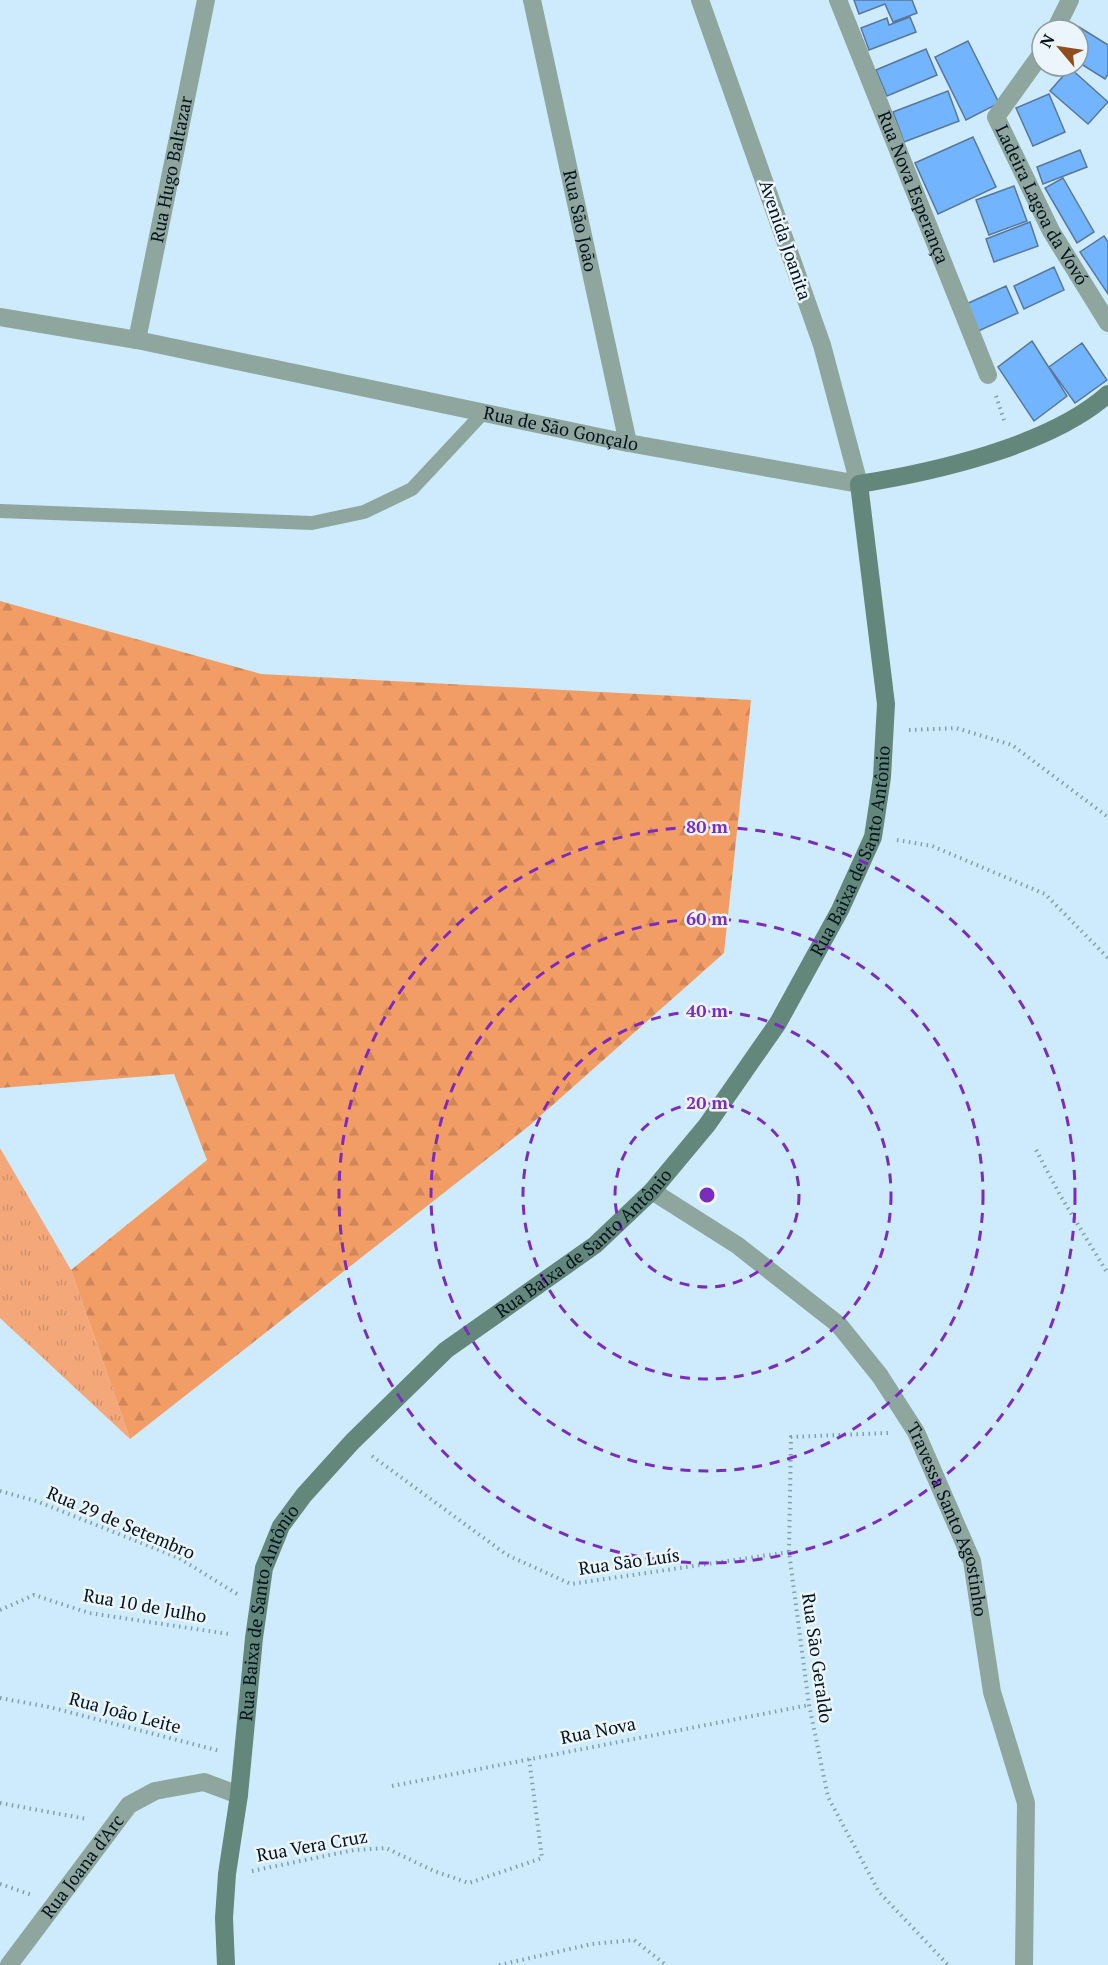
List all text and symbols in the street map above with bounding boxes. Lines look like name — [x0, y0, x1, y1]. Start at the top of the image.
north arrow — [1030, 18, 1090, 78]
text: N — [1034, 30, 1059, 51]
street label: Rua Hugo Baltazar — [144, 94, 197, 245]
street label: Rua Nova Esperança — [873, 107, 955, 267]
street label: Ladeira Lagoa da Vovó — [991, 121, 1094, 289]
street label: Rua São João — [558, 168, 604, 274]
street label: Avenida Joanita — [754, 176, 818, 303]
street label: Rua de São Gonçalo — [481, 400, 640, 456]
street label: Rua Baixa de Santo Antônio — [804, 745, 895, 960]
text: 80 m — [686, 814, 728, 838]
text: 60 m — [686, 906, 728, 930]
text: 40 m — [686, 998, 728, 1022]
text: 20 m — [686, 1090, 728, 1114]
street label: Rua Baixa de Santo Antônio — [490, 1163, 677, 1323]
centre of rings — [697, 1185, 717, 1205]
street label: Travessa Santo Agostinho — [902, 1417, 993, 1618]
street label: Rua 29 de Setembro — [44, 1480, 199, 1564]
street label: Rua Baixa de Santo Antônio — [233, 1499, 304, 1722]
street label: Rua São Luís — [577, 1542, 681, 1580]
street label: Rua 10 de Julho — [82, 1582, 209, 1628]
street label: Rua São Geraldo — [797, 1591, 839, 1724]
street label: Rua João Leite — [67, 1686, 184, 1738]
street label: Rua Nova — [558, 1711, 638, 1749]
street label: Rua Joana d'Arc — [35, 1809, 129, 1923]
street label: Rua Vera Cruz — [254, 1823, 369, 1867]

